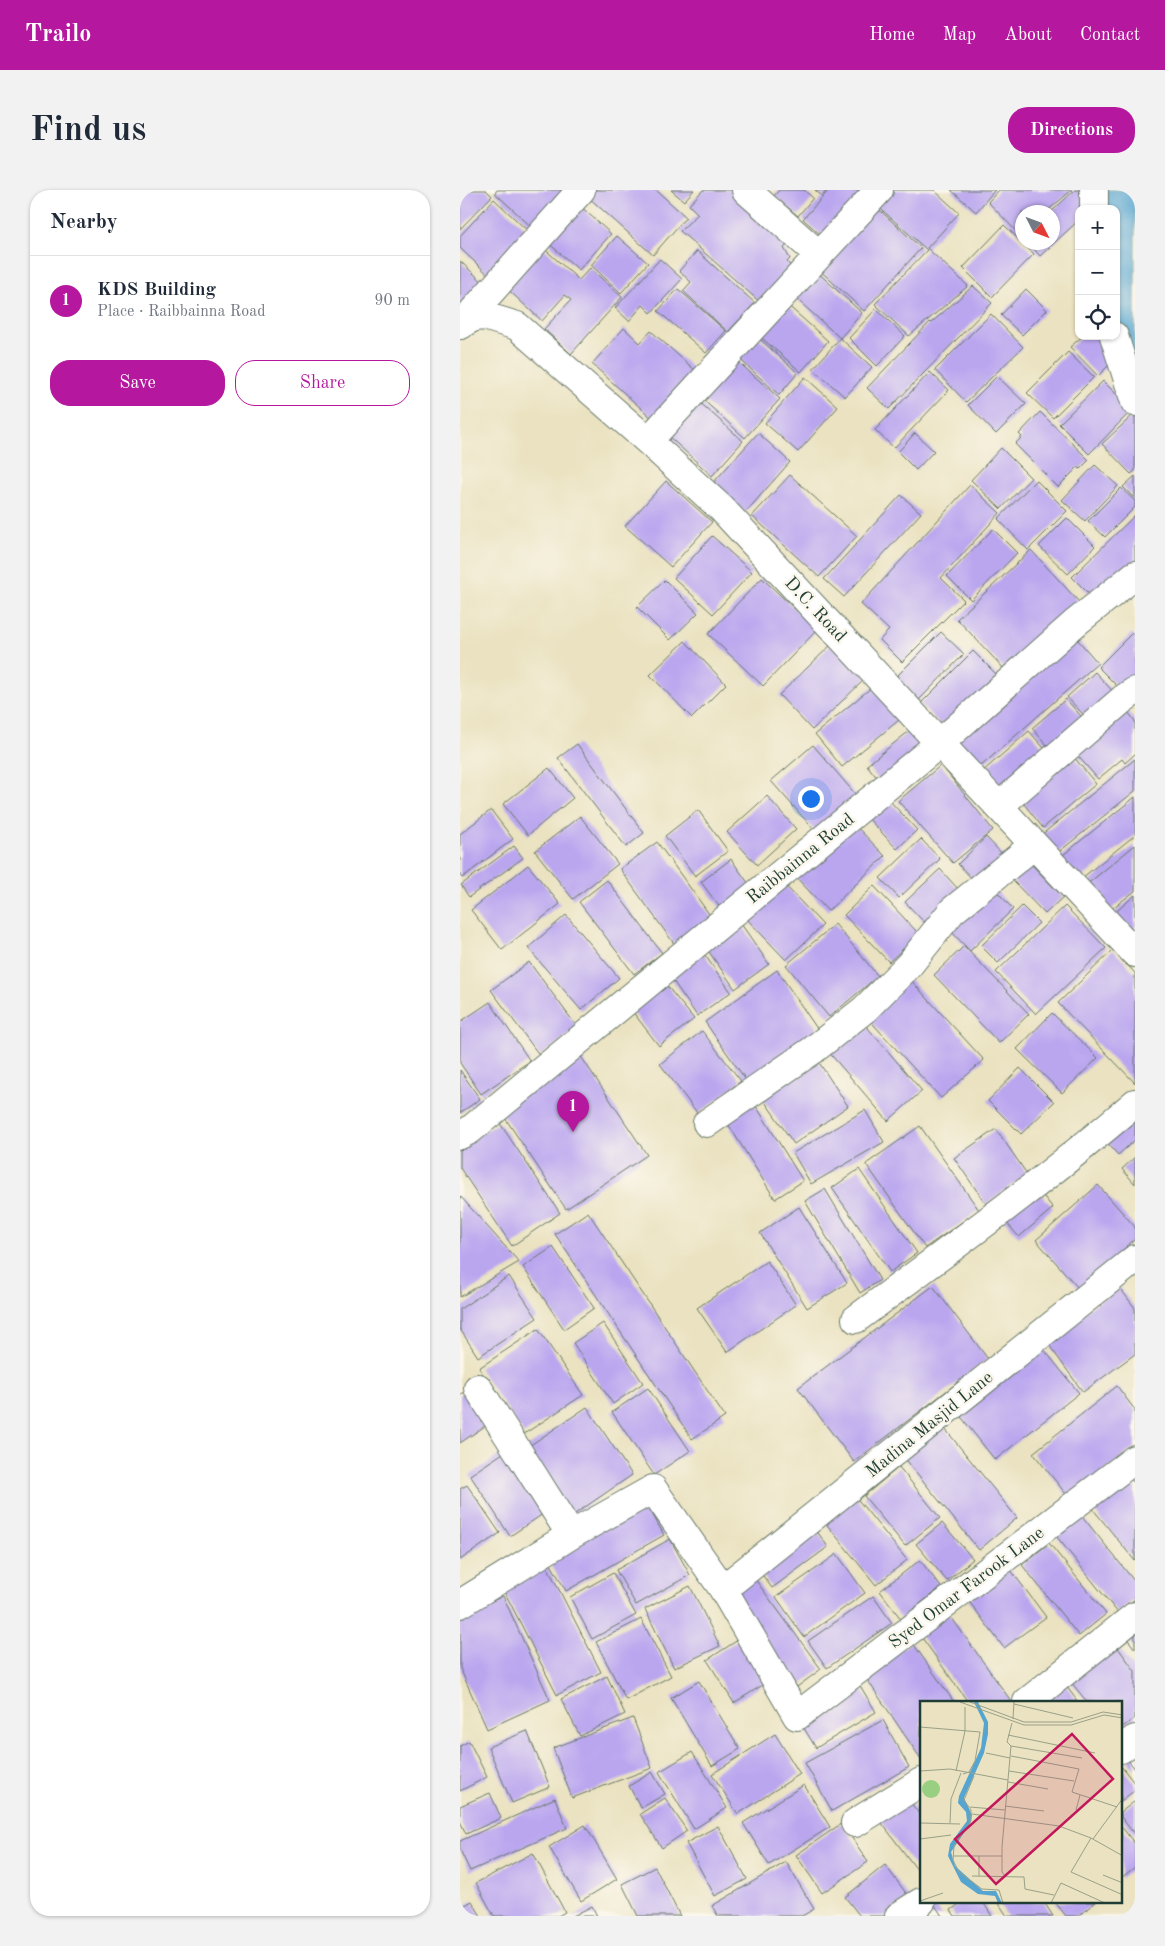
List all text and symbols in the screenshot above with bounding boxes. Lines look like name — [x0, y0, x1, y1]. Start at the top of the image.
text: Trailo — [25, 23, 91, 47]
text: Home — [869, 26, 915, 44]
text: Map — [943, 26, 976, 44]
text: About — [1004, 26, 1052, 44]
text: Contact — [1080, 26, 1140, 44]
button: Directions — [1008, 107, 1135, 153]
text: Find us — [30, 113, 146, 148]
north arrow — [1015, 205, 1060, 250]
map controls — [1075, 205, 1120, 340]
button: + — [1075, 205, 1120, 250]
text: Nearby — [50, 212, 118, 233]
button: − — [1075, 250, 1120, 295]
text: KDS Building — [97, 281, 216, 300]
text: 1 — [61, 293, 71, 309]
text: 90 m — [374, 293, 410, 309]
button: locate — [1075, 295, 1120, 340]
text: Place · Raibbainna Road — [97, 304, 265, 320]
button: Save — [50, 360, 225, 406]
button: Share — [235, 360, 410, 406]
street label: D.C. Road — [781, 574, 850, 646]
your location — [798, 786, 824, 812]
street label: Raibbainna Road — [744, 810, 858, 907]
pin: 1 — [557, 1091, 589, 1132]
street label: Madina Masjid Lane — [863, 1368, 997, 1481]
street label: Syed Omar Farook Lane — [886, 1524, 1048, 1652]
inset map — [920, 1701, 1122, 1904]

